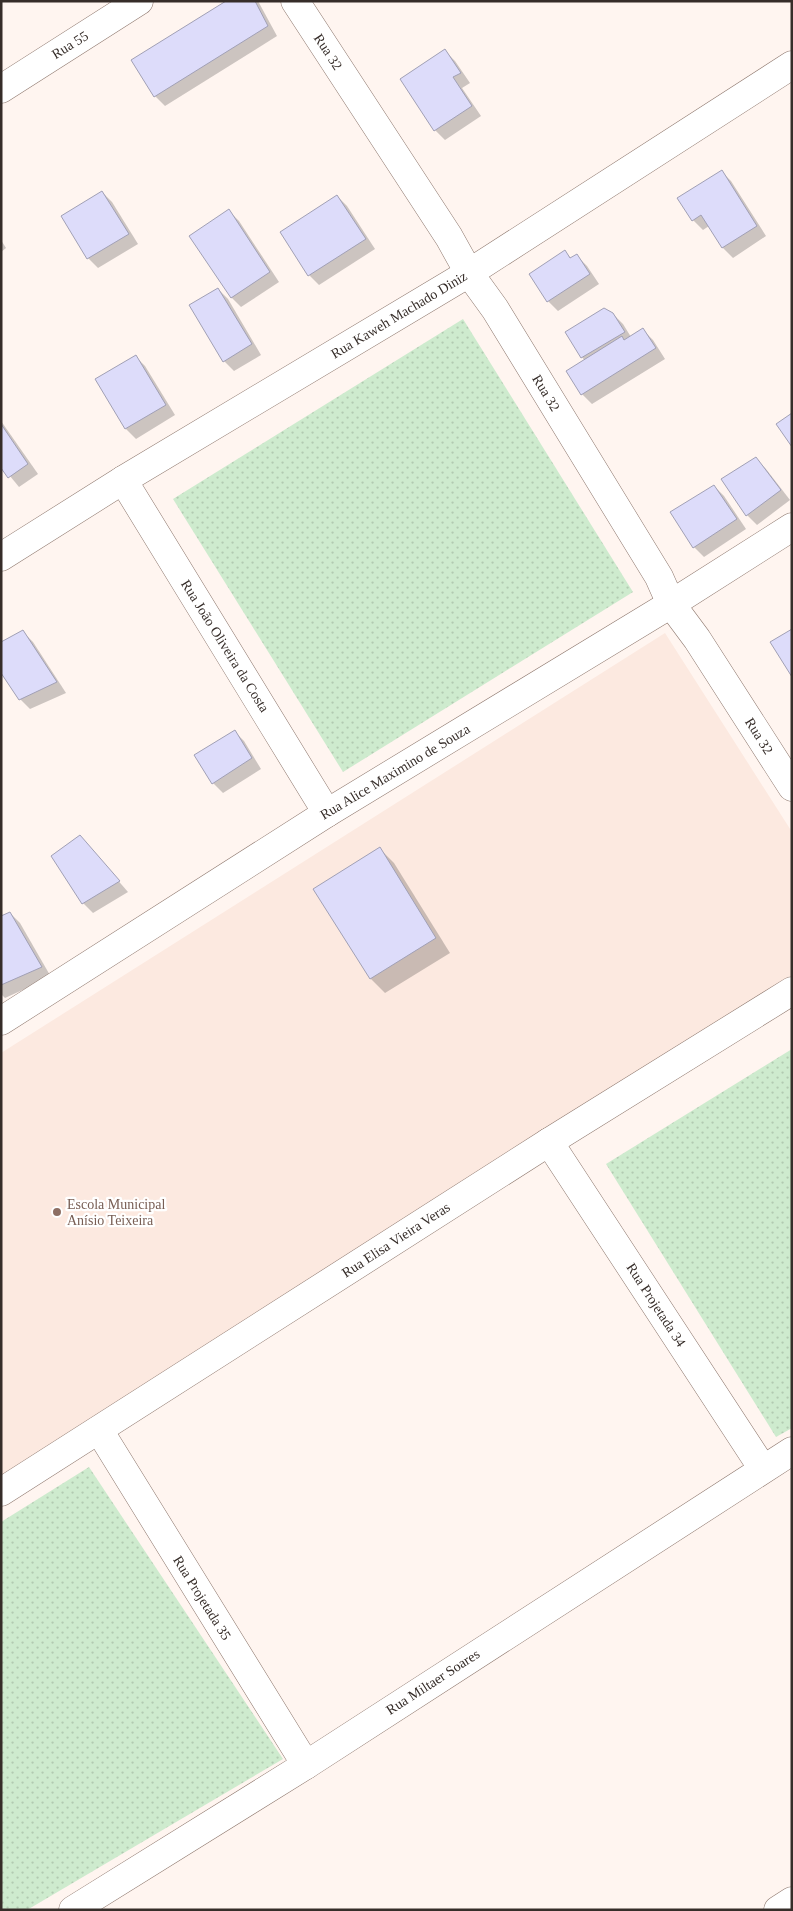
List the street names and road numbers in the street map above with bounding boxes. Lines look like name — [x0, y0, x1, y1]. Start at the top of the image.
street label: Rua 55 — [49, 28, 91, 62]
street label: Rua 32 — [311, 31, 345, 73]
street label: Rua Kaweh Machado Diniz — [328, 268, 470, 362]
street label: Rua 32 — [529, 372, 563, 414]
street label: Rua João Oliveira da Costa — [178, 577, 272, 716]
street label: Rua 32 — [742, 715, 776, 757]
street label: Rua Alice Maximino de Souza — [317, 721, 473, 823]
street label: Rua Elisa Vieira Veras — [339, 1199, 453, 1281]
street label: Rua Projetada 34 — [623, 1260, 689, 1350]
street label: Rua Projetada 35 — [170, 1553, 234, 1643]
street label: Rua Miltaer Soares — [384, 1646, 482, 1718]

